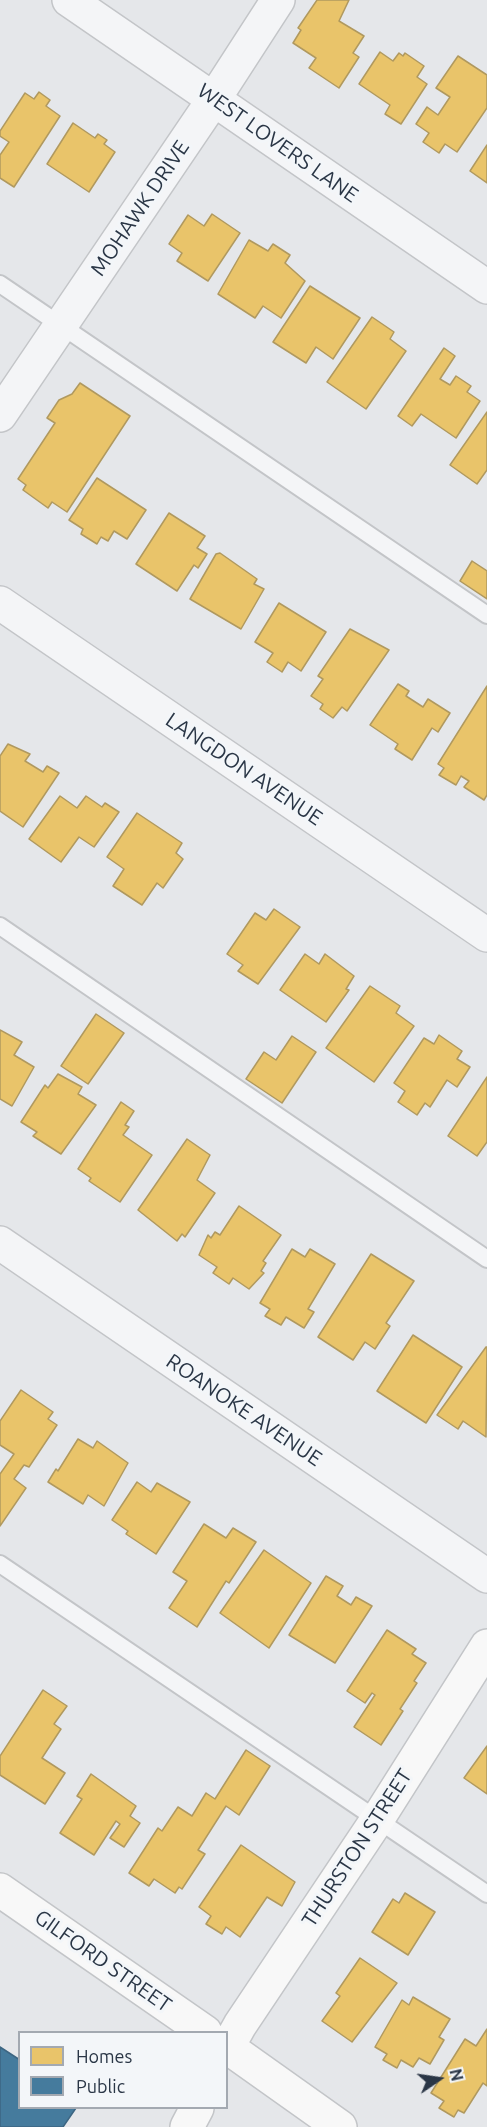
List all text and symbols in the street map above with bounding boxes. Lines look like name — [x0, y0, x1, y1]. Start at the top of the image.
street label: WEST LOVERS LANE — [193, 78, 363, 208]
street label: MOHAWK DRIVE — [85, 135, 195, 281]
street label: LANGDON AVENUE — [161, 707, 327, 831]
street label: ROANOKE AVENUE — [161, 1349, 327, 1471]
street label: THURSTON STREET — [297, 1764, 417, 1932]
street label: GILFORD STREET — [30, 1904, 176, 2018]
legend — [18, 2031, 228, 2109]
text: Homes — [76, 2046, 132, 2066]
north arrow — [409, 2049, 469, 2109]
text: N — [446, 2067, 467, 2083]
text: Public — [76, 2076, 125, 2096]

